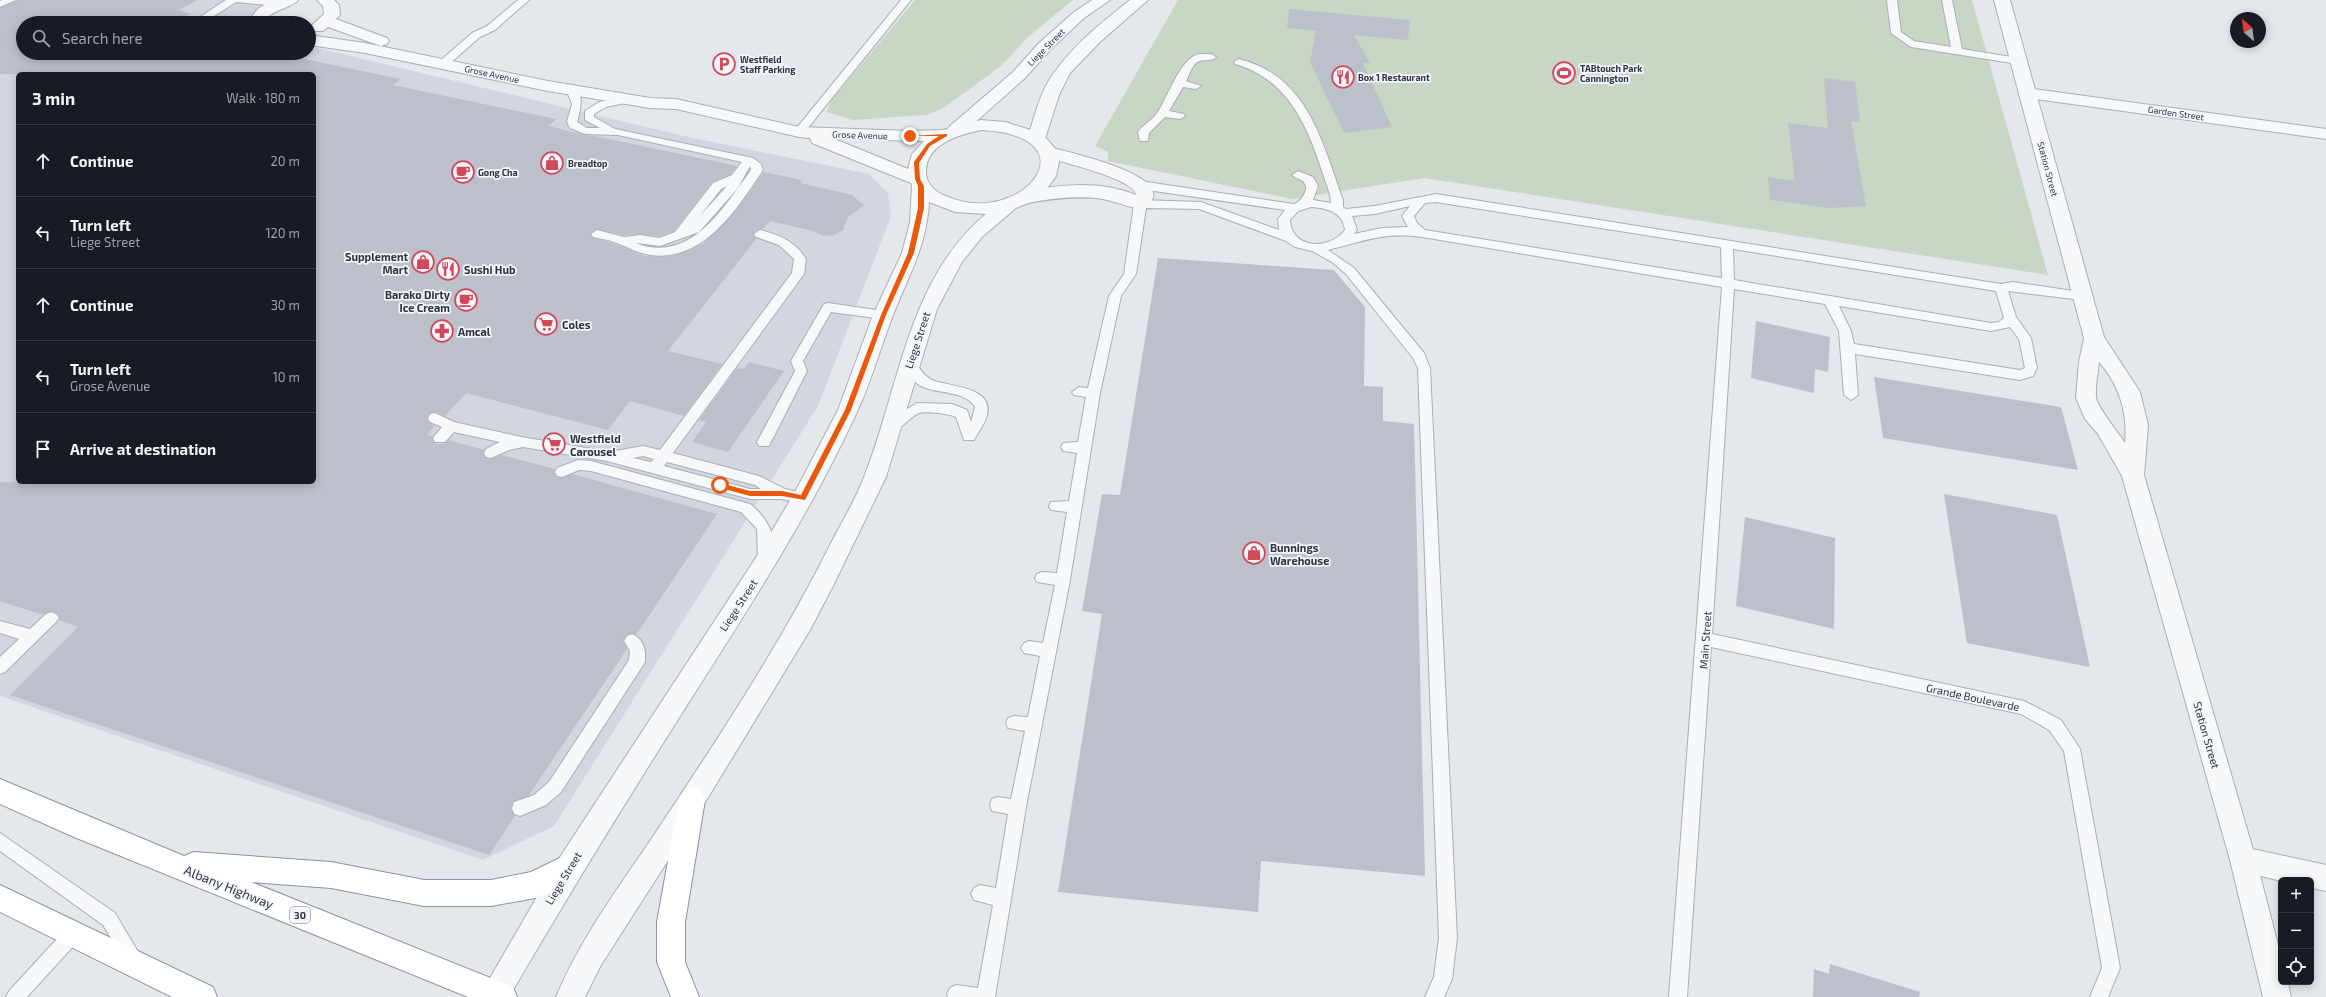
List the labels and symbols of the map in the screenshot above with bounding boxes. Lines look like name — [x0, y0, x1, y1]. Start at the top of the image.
north arrow — [2230, 12, 2266, 48]
street label: Liege Street — [1025, 26, 1067, 68]
parking icon: Westfield Staff Parking — [711, 51, 737, 77]
place label: Westfield Staff Parking — [740, 54, 796, 75]
sports icon: TABtouch Park Cannington — [1551, 60, 1577, 86]
street label: Grose Avenue — [464, 63, 520, 85]
place label: TABtouch Park Cannington — [1580, 63, 1642, 84]
restaurant icon: Box 1 Restaurant — [1330, 64, 1356, 90]
place label: Box 1 Restaurant — [1358, 72, 1430, 83]
street label: Garden Street — [2147, 104, 2205, 122]
route end — [901, 127, 919, 145]
street label: Grose Avenue — [832, 129, 888, 141]
street label: Station Street — [2035, 140, 2061, 198]
shop icon: Breadtop — [539, 150, 565, 176]
place label: Breadtop — [568, 158, 608, 169]
cafe icon: Gong Cha — [450, 159, 476, 185]
place label: Gong Cha — [478, 167, 518, 178]
shop icon: Supplement Mart — [410, 249, 436, 275]
place label: Supplement Mart — [345, 250, 408, 276]
restaurant icon: Sushi Hub — [435, 256, 461, 282]
place label: Sushi Hub — [464, 263, 516, 276]
cafe icon: Barako Dirty Ice Cream — [453, 287, 479, 313]
place label: Barako Dirty Ice Cream — [385, 288, 451, 314]
street label: Liege Street — [902, 310, 932, 370]
supermarket icon: Coles — [533, 311, 559, 337]
pharmacy icon: Amcal — [429, 318, 455, 344]
place label: Coles — [562, 318, 591, 331]
place label: Amcal — [458, 325, 491, 338]
supermarket icon: Westfield Carousel — [541, 431, 567, 457]
place label: Westfield Carousel — [570, 432, 621, 458]
route start — [711, 476, 729, 494]
shop icon: Bunnings Warehouse — [1241, 540, 1267, 566]
place label: Bunnings Warehouse — [1270, 541, 1329, 567]
street label: Liege Street — [716, 577, 760, 633]
street label: Main Street — [1696, 611, 1714, 669]
street label: Grande Boulevarde — [1925, 681, 2021, 713]
street label: Station Street — [2191, 700, 2223, 770]
street label: Liege Street — [542, 849, 584, 907]
street label: Albany Highway — [182, 862, 276, 912]
road number: 30 — [290, 907, 310, 923]

